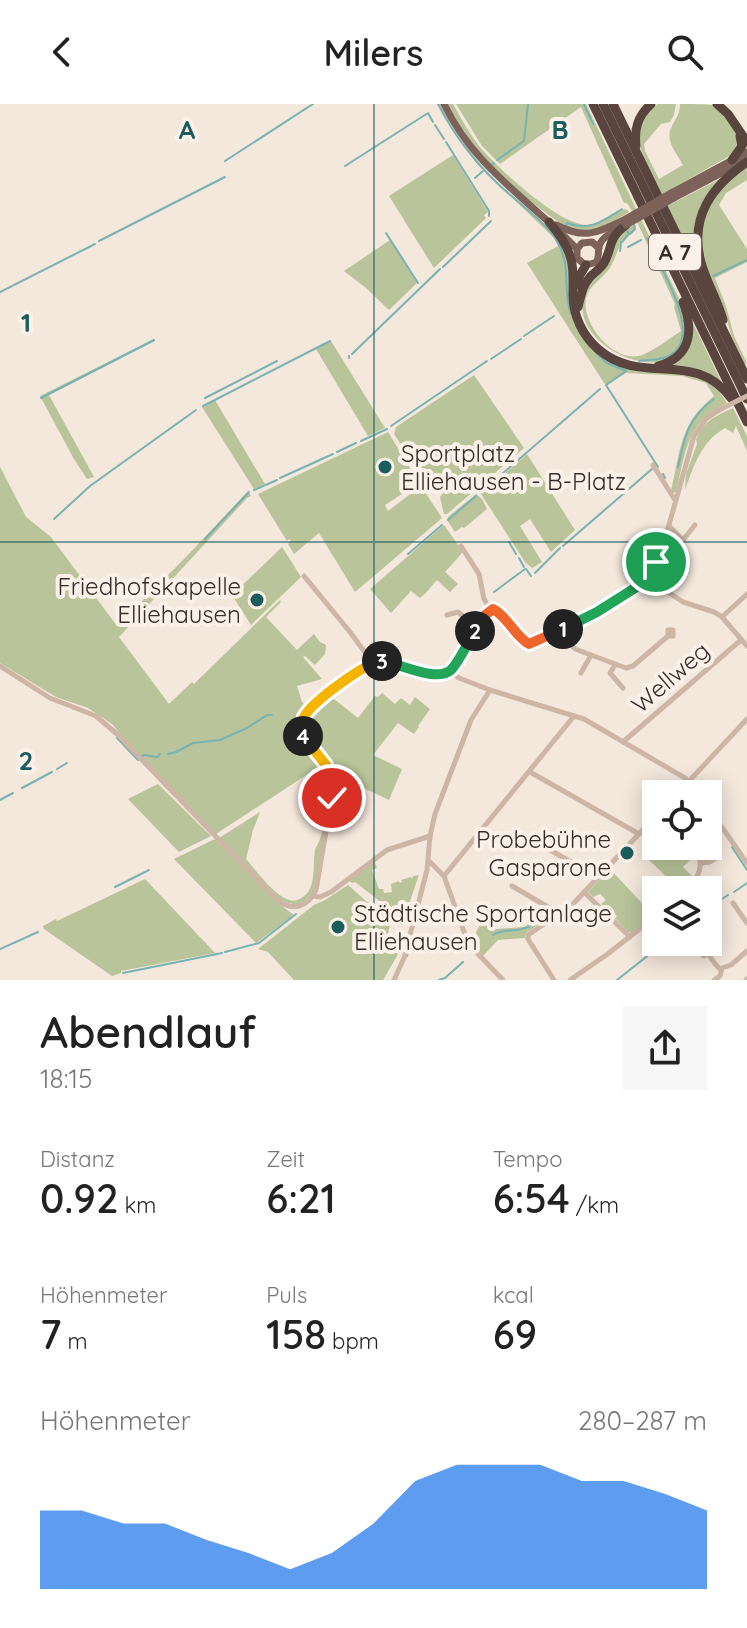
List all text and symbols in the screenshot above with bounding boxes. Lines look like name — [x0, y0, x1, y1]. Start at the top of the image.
icon: back — [40, 30, 84, 74]
text: Milers — [324, 30, 423, 75]
icon: search — [663, 30, 707, 74]
text: A — [179, 113, 196, 146]
text: B — [551, 113, 569, 146]
road number: A 7 — [649, 234, 701, 270]
text: 1 — [21, 306, 31, 339]
place label: Sportplatz Elliehausen - B-Platz — [401, 438, 626, 496]
marker: Sportplatz Elliehausen - B-Platz — [376, 458, 394, 476]
pin — [622, 528, 690, 596]
icon: arrive — [634, 540, 678, 584]
place label: Friedhofskapelle Elliehausen — [57, 571, 241, 629]
marker: Friedhofskapelle Elliehausen — [248, 591, 266, 609]
pin: 1 — [543, 609, 583, 649]
pin: 2 — [455, 611, 495, 651]
text: 1 — [559, 615, 567, 643]
text: 2 — [469, 617, 481, 645]
street label: Wellweg — [625, 635, 715, 719]
pin: 3 — [362, 641, 402, 681]
text: 3 — [376, 647, 388, 675]
pin: 4 — [283, 716, 323, 756]
text: 4 — [297, 722, 309, 750]
text: 2 — [19, 744, 33, 777]
pin — [298, 764, 366, 832]
icon: check — [310, 776, 354, 820]
map controls — [642, 780, 722, 956]
button: locate — [642, 780, 722, 860]
place label: Probebühne Gasparone — [476, 824, 611, 882]
marker: Probebühne Gasparone — [618, 844, 636, 862]
button: layers — [642, 876, 722, 956]
place label: Städtische Sportanlage Elliehausen — [354, 898, 612, 956]
marker: Städtische Sportanlage Elliehausen — [329, 918, 347, 936]
text: Abendlauf — [40, 1004, 256, 1059]
button: share — [623, 1006, 707, 1090]
text: 18:15 — [40, 1062, 92, 1095]
text: Distanz — [40, 1145, 115, 1173]
text: Zeit — [266, 1145, 305, 1173]
text: Tempo — [493, 1145, 562, 1173]
text: 0.92 — [40, 1173, 119, 1223]
text: 6:21 — [266, 1173, 336, 1223]
text: 6:54 — [493, 1173, 570, 1223]
text: km — [119, 1191, 156, 1219]
text: /km — [570, 1191, 619, 1219]
text: Höhenmeter — [40, 1281, 168, 1309]
text: Puls — [266, 1281, 307, 1309]
text: kcal — [493, 1281, 534, 1309]
text: 7 — [40, 1309, 61, 1359]
text: 158 — [266, 1309, 326, 1359]
text: 69 — [493, 1309, 537, 1359]
text: m — [61, 1327, 88, 1355]
text: bpm — [326, 1327, 379, 1355]
text: Höhenmeter — [40, 1404, 191, 1437]
text: 280–287 m — [578, 1404, 707, 1437]

